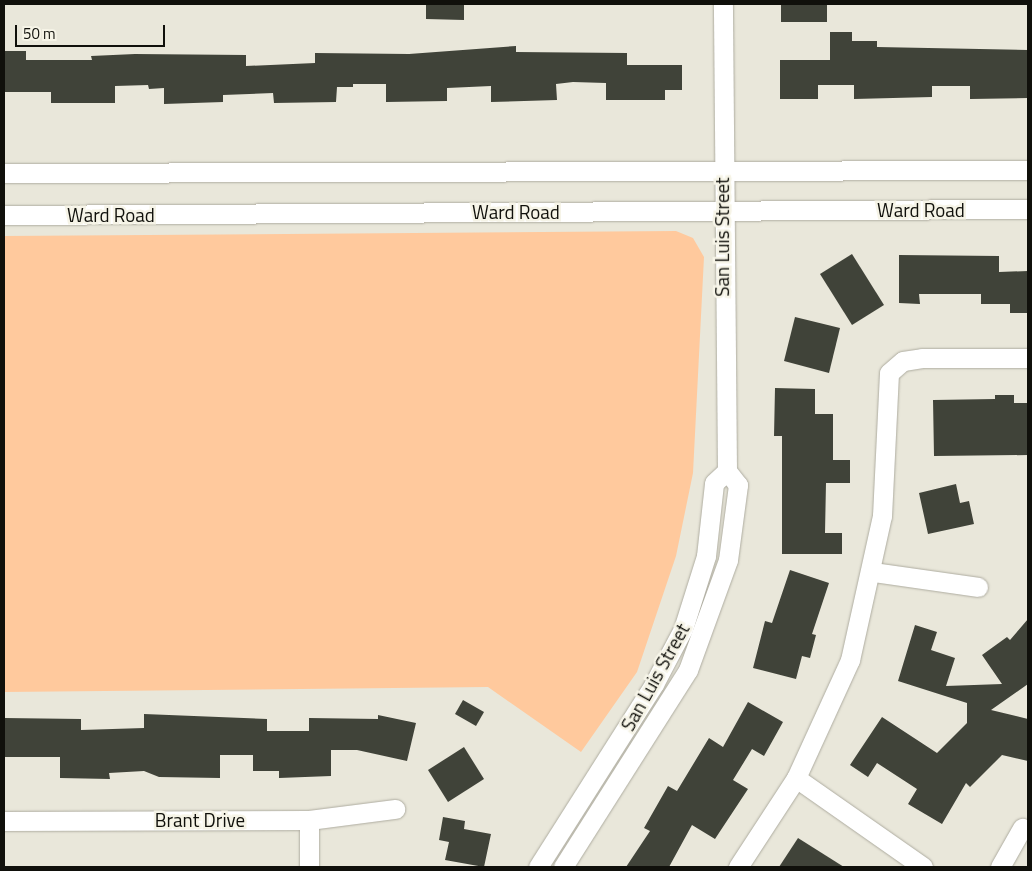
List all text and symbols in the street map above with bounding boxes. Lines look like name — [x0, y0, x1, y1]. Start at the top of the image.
scale bar — [18, 15, 168, 47]
text: 50 m — [23, 22, 56, 45]
street label: San Luis Street — [711, 177, 733, 297]
street label: Ward Road — [877, 199, 965, 221]
street label: Ward Road — [472, 201, 560, 223]
street label: Ward Road — [67, 204, 155, 226]
street label: San Luis Street — [616, 619, 694, 735]
street label: Brant Drive — [155, 809, 245, 831]

